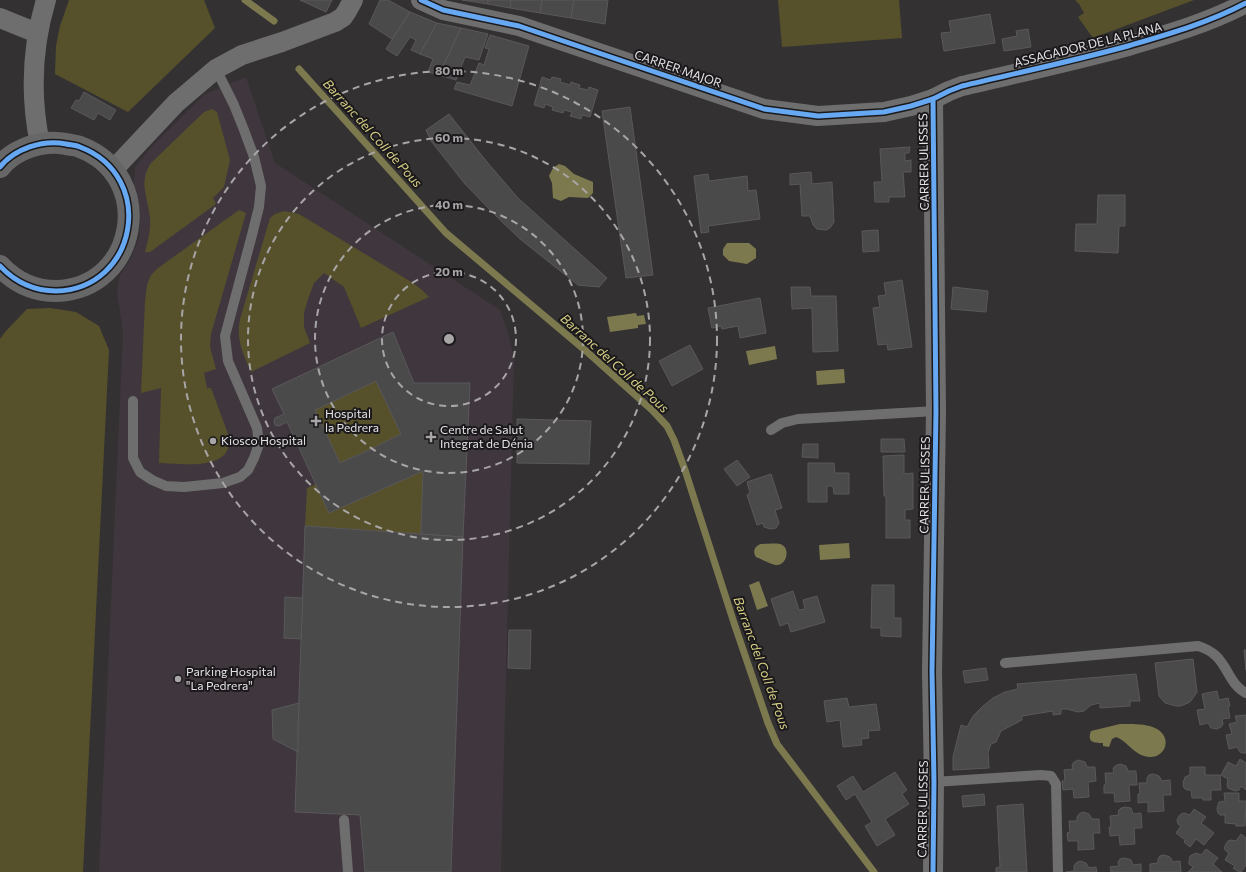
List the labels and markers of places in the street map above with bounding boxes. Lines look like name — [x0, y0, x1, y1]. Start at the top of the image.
centre of rings — [442, 332, 456, 346]
place label: Hospital la Pedrera — [325, 406, 379, 434]
marker: Hospital la Pedrera — [310, 415, 322, 427]
place label: Centre de Salut Integrat de Dénia — [440, 422, 533, 450]
marker: Centre de Salut Integrat de Dénia — [425, 431, 437, 443]
place label: Kiosco Hospital — [221, 433, 306, 447]
marker: Kiosco Hospital — [208, 436, 218, 446]
place label: Parking Hospital "La Pedrera" — [186, 664, 276, 692]
marker: Parking Hospital "La Pedrera" — [173, 674, 183, 684]

